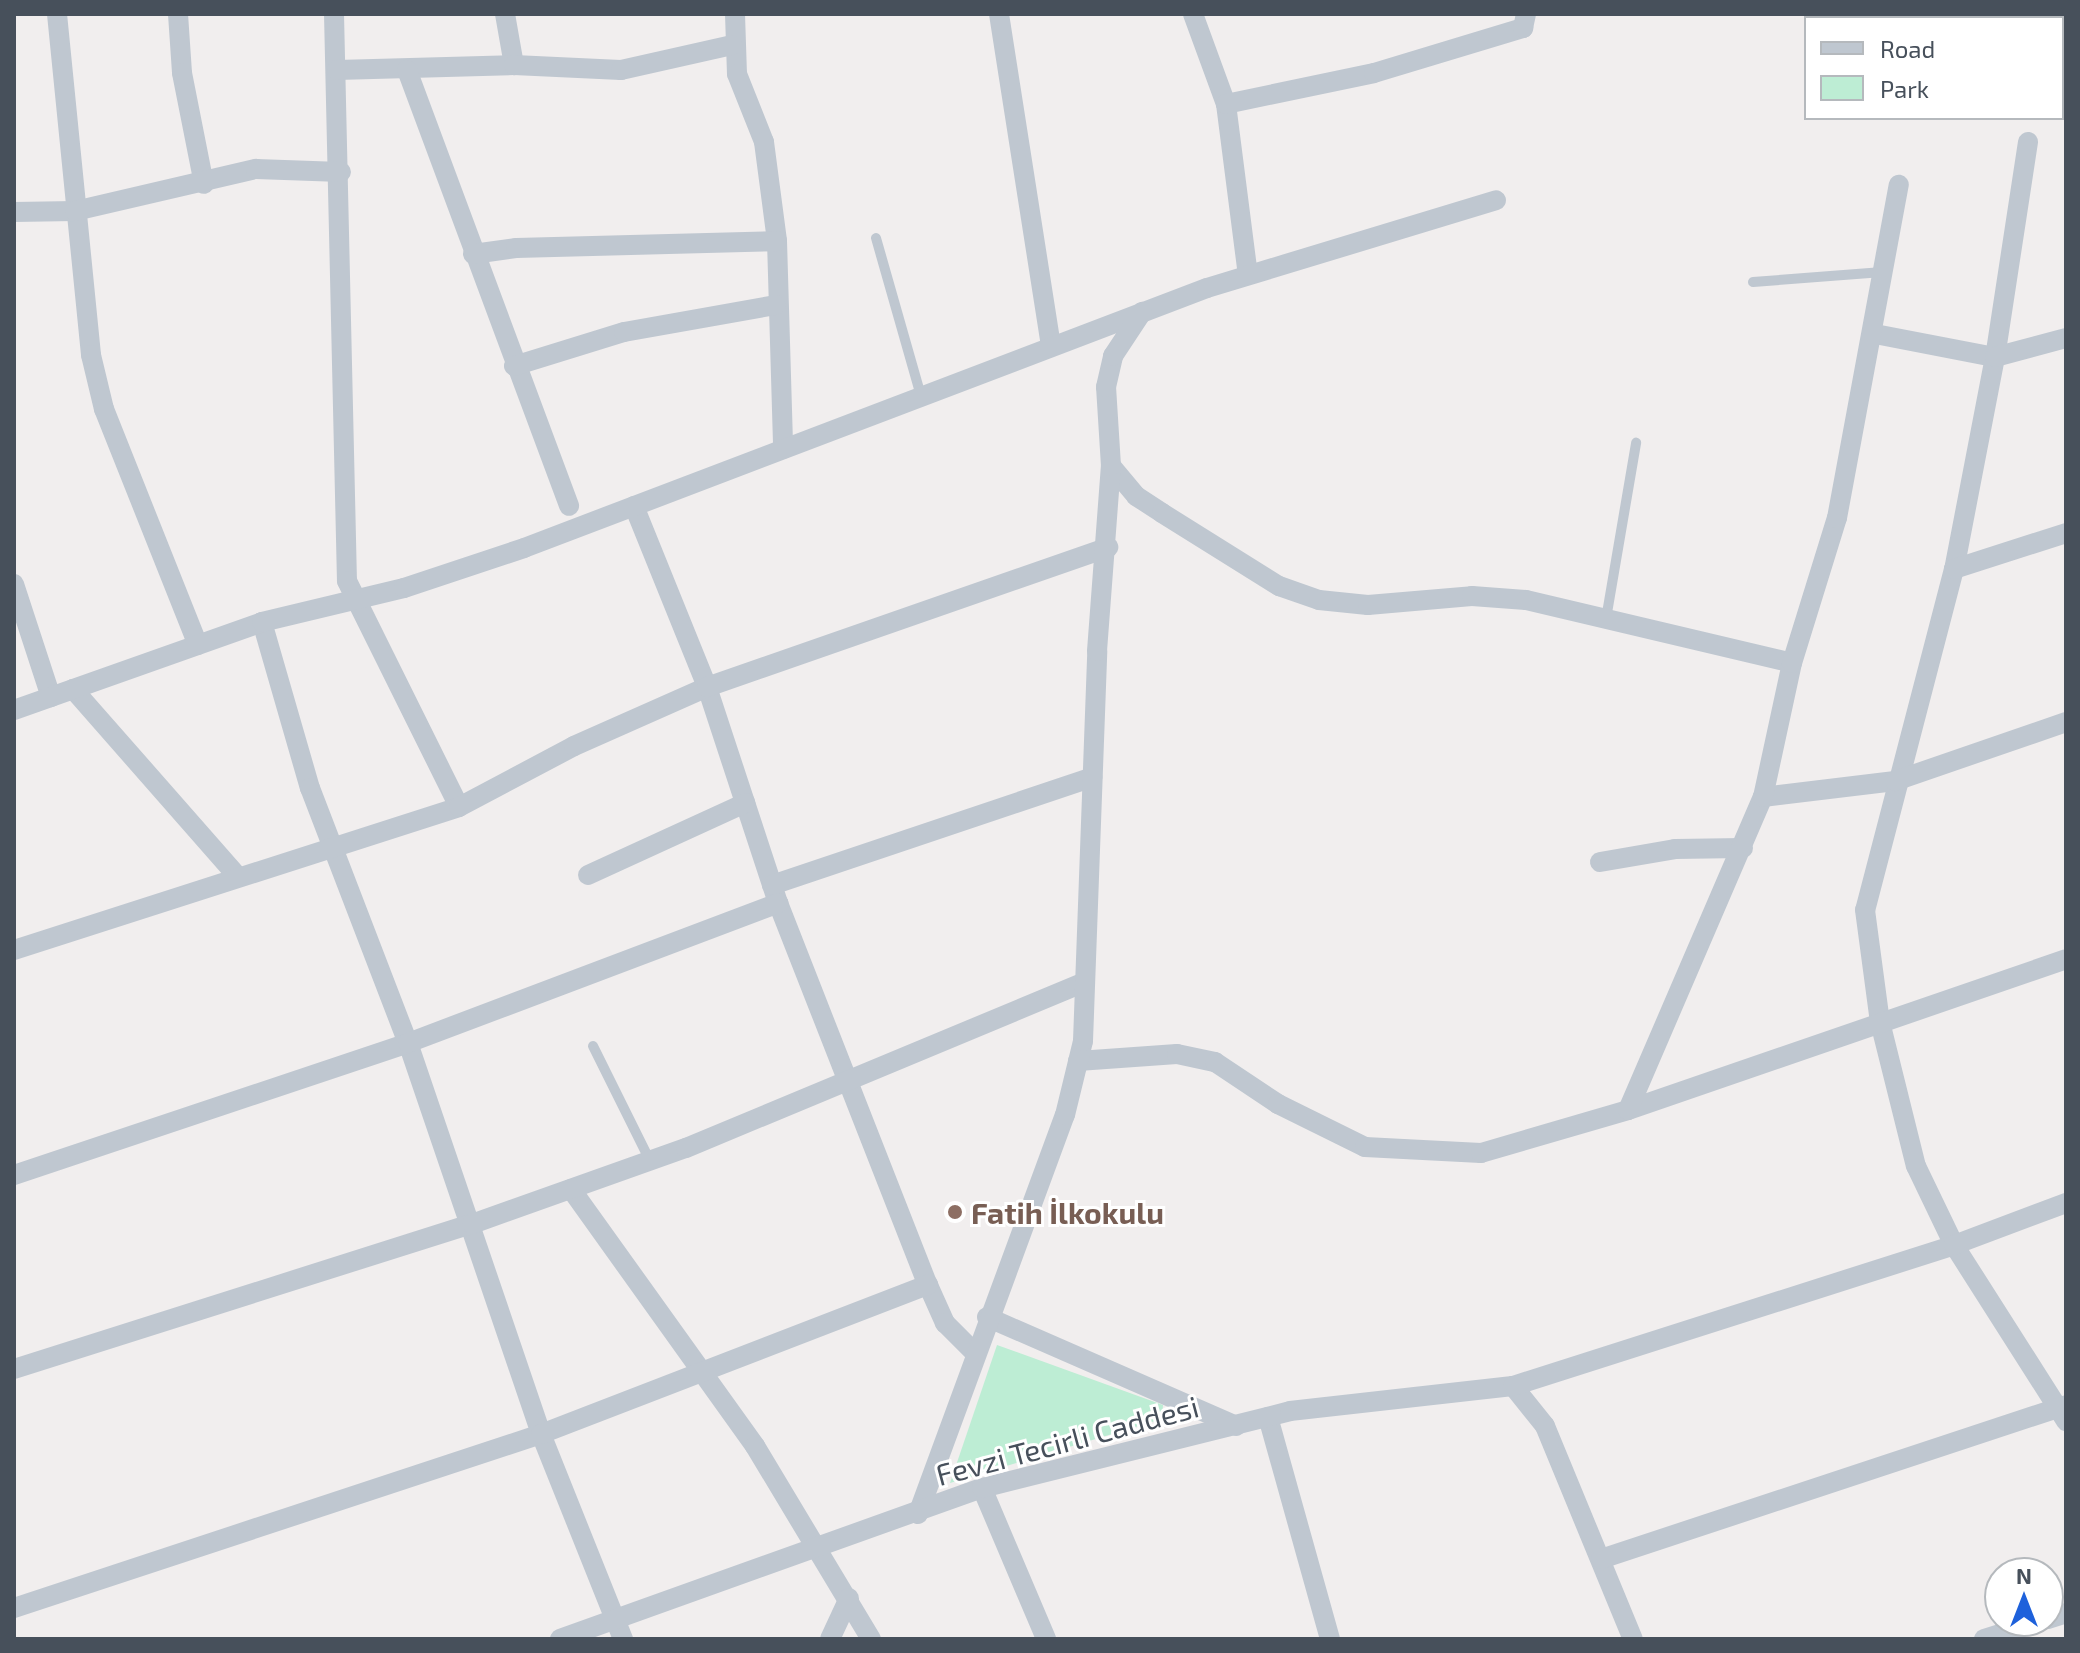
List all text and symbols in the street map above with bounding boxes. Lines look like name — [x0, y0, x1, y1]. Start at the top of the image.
legend — [1804, 16, 2064, 120]
text: Road — [1880, 34, 1935, 63]
text: Park — [1880, 74, 1929, 103]
place label: Fatih İlkokulu — [971, 1194, 1164, 1230]
marker: Fatih İlkokulu — [946, 1203, 964, 1221]
street label: Fevzi Tecirli Caddesi — [931, 1388, 1203, 1492]
north arrow — [1984, 1557, 2064, 1637]
text: N — [2016, 1562, 2032, 1588]

